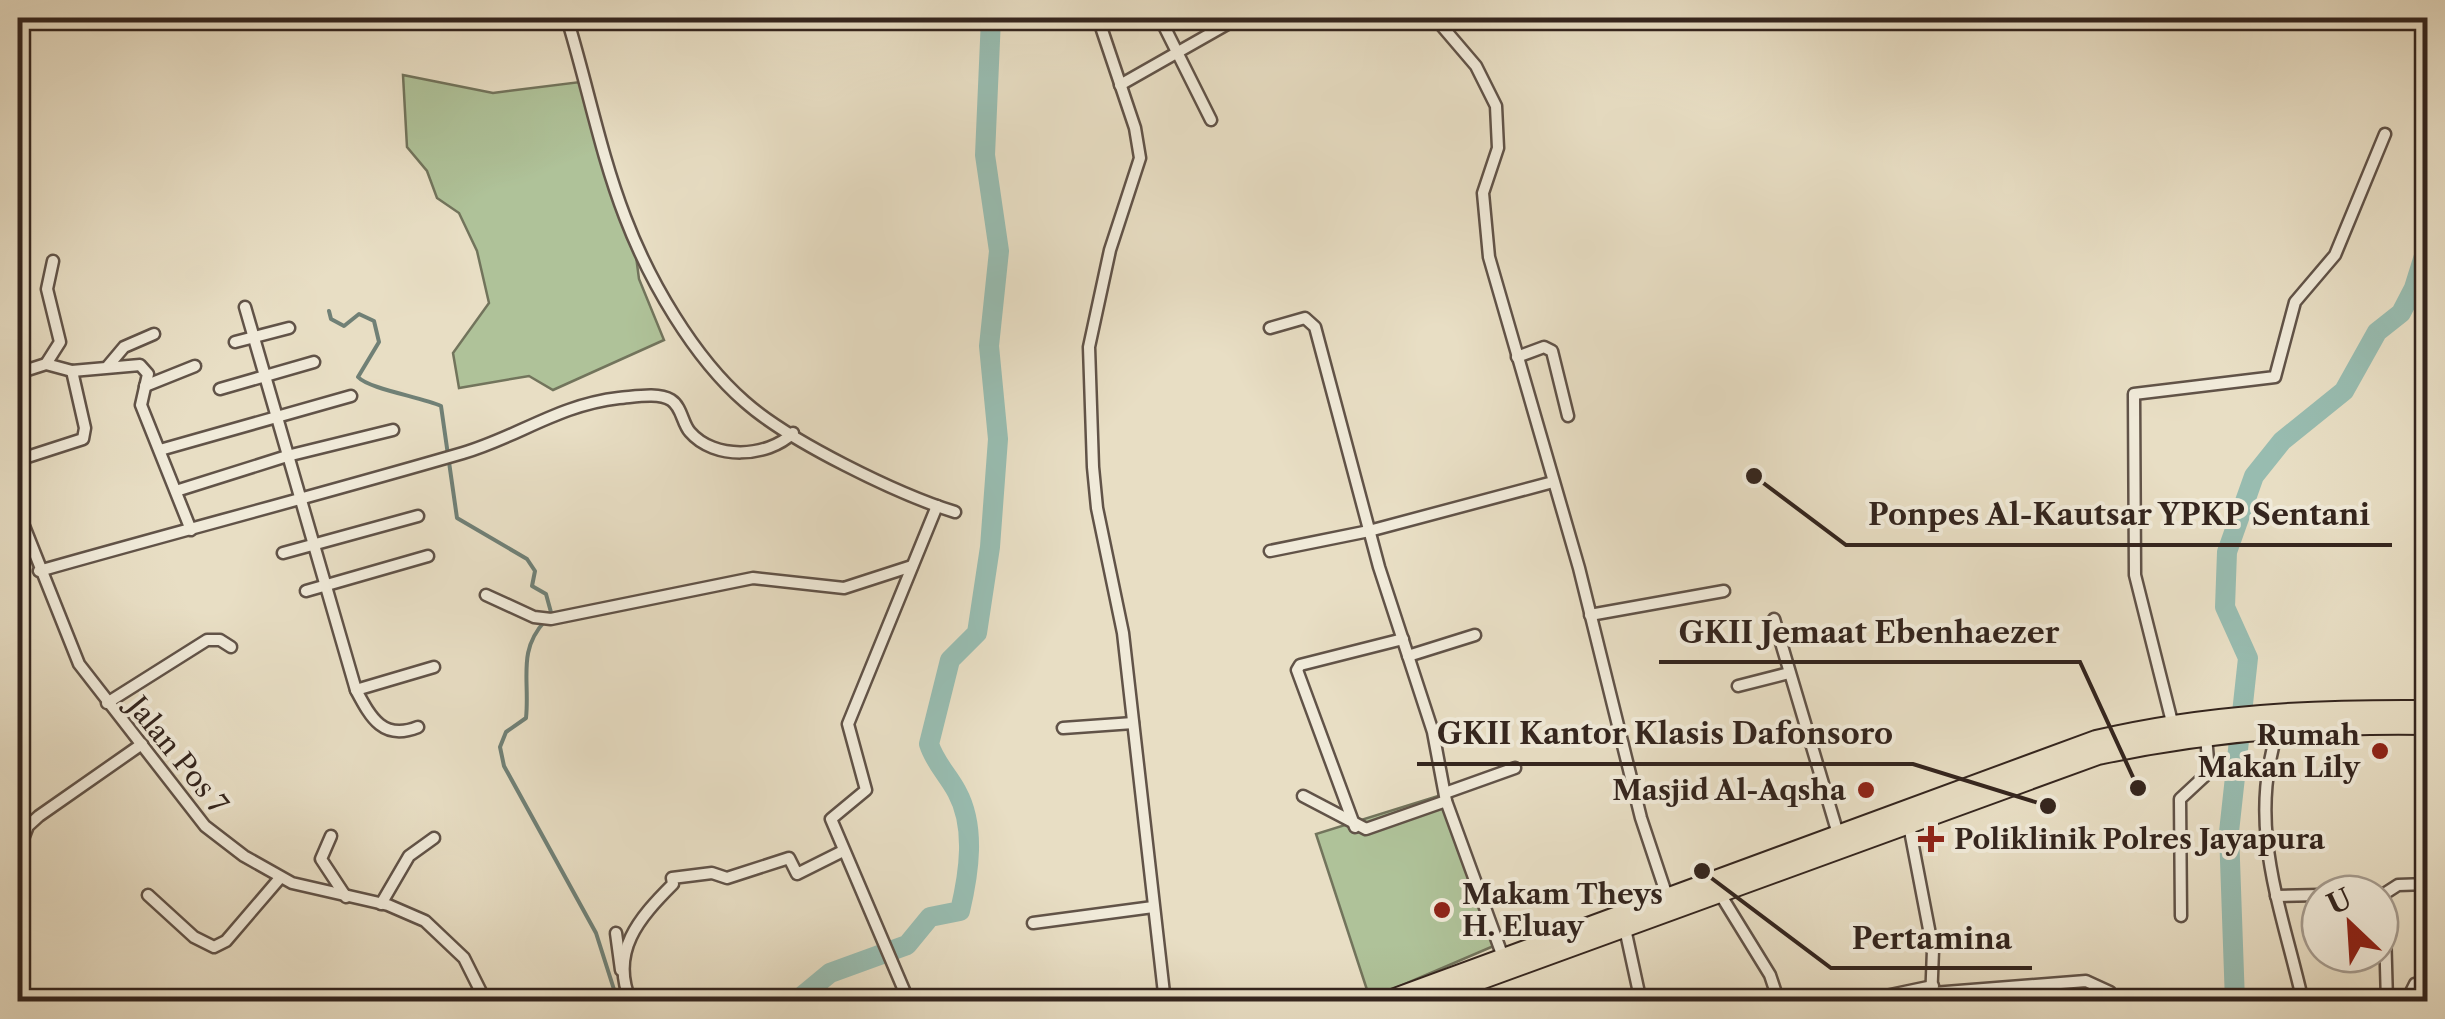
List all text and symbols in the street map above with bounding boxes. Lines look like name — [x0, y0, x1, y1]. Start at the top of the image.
callout: Ponpes Al-Kautsar YPKP Sentani — [1846, 485, 2392, 545]
text: Ponpes Al-Kautsar YPKP Sentani — [1868, 496, 2370, 533]
callout: GKII Jemaat Ebenhaezer — [1659, 602, 2080, 662]
text: GKII Jemaat Ebenhaezer — [1679, 614, 2060, 651]
street label: Jalan Pos 7 — [118, 686, 236, 821]
callout: GKII Kantor Klasis Dafonsoro — [1417, 704, 1913, 764]
text: GKII Kantor Klasis Dafonsoro — [1437, 715, 1893, 752]
place label: Rumah Makan Lily — [2198, 718, 2361, 784]
marker: Rumah Makan Lily — [2369, 740, 2391, 762]
place label: Masjid Al-Aqsha — [1612, 773, 1847, 807]
marker: Masjid Al-Aqsha — [1855, 779, 1877, 801]
place label: Poliklinik Polres Jayapura — [1954, 822, 2326, 856]
marker: Poliklinik Polres Jayapura — [1918, 826, 1944, 852]
north arrow — [2300, 874, 2400, 974]
place label: Makam Theys H. Eluay — [1462, 877, 1663, 943]
text: U — [2322, 881, 2357, 922]
marker: Makam Theys H. Eluay — [1431, 899, 1453, 921]
callout: Pertamina — [1831, 908, 2032, 968]
text: Pertamina — [1852, 920, 2013, 957]

